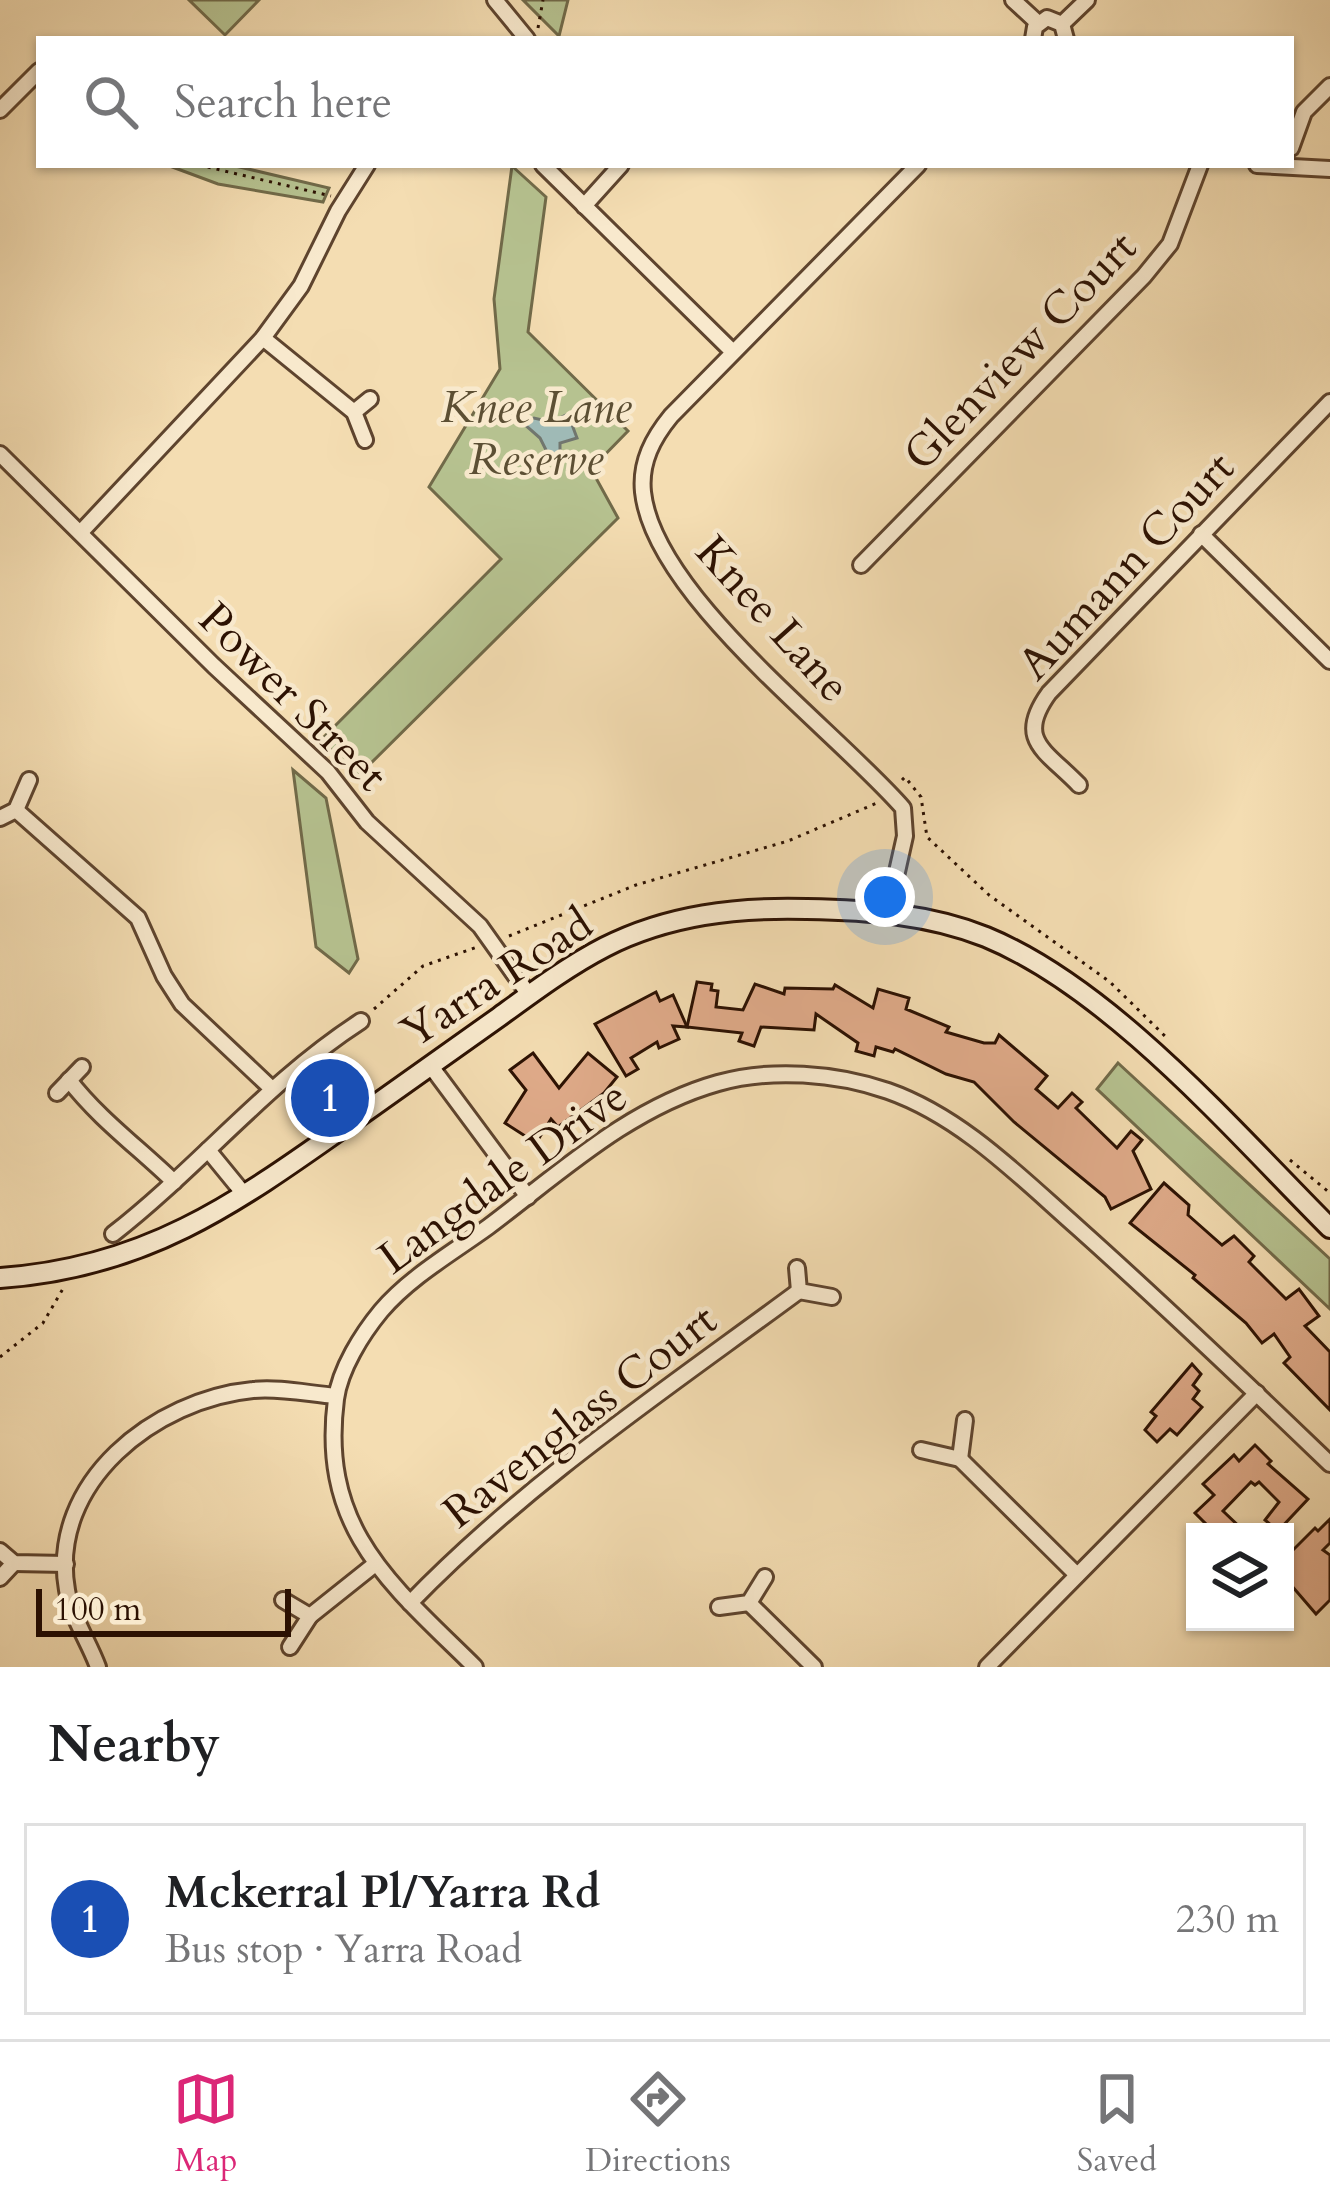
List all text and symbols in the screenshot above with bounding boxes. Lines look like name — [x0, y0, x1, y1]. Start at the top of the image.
search box — [36, 36, 1294, 168]
icon: search — [78, 69, 144, 135]
text: Search here — [174, 72, 392, 133]
street label: Glenview Court — [890, 218, 1150, 484]
park label: Knee Lane Reserve — [440, 377, 632, 490]
street label: Aumann Court — [1004, 439, 1248, 693]
street label: Knee Lane — [682, 523, 864, 715]
street label: Power Street — [185, 589, 401, 805]
your location — [855, 867, 915, 927]
street label: Yarra Road — [390, 894, 604, 1063]
pin: 1 — [291, 1053, 369, 1143]
street label: Langdale Drive — [366, 1066, 640, 1288]
street label: Ravenglass Court — [430, 1290, 729, 1542]
map controls — [1186, 1523, 1294, 1631]
button: layers — [1186, 1523, 1294, 1631]
scale bar — [36, 1583, 291, 1636]
text: 100 m — [54, 1587, 141, 1632]
text: Nearby — [48, 1710, 220, 1780]
text: Mckerral Pl/Yarra Rd — [165, 1862, 600, 1923]
text: 1 — [80, 1893, 100, 1946]
text: 230 m — [1176, 1893, 1279, 1946]
text: Bus stop · Yarra Road — [165, 1923, 522, 1976]
tab: Map — [173, 2066, 239, 2183]
tab: Directions — [585, 2066, 731, 2183]
tab: Saved — [1077, 2066, 1157, 2183]

